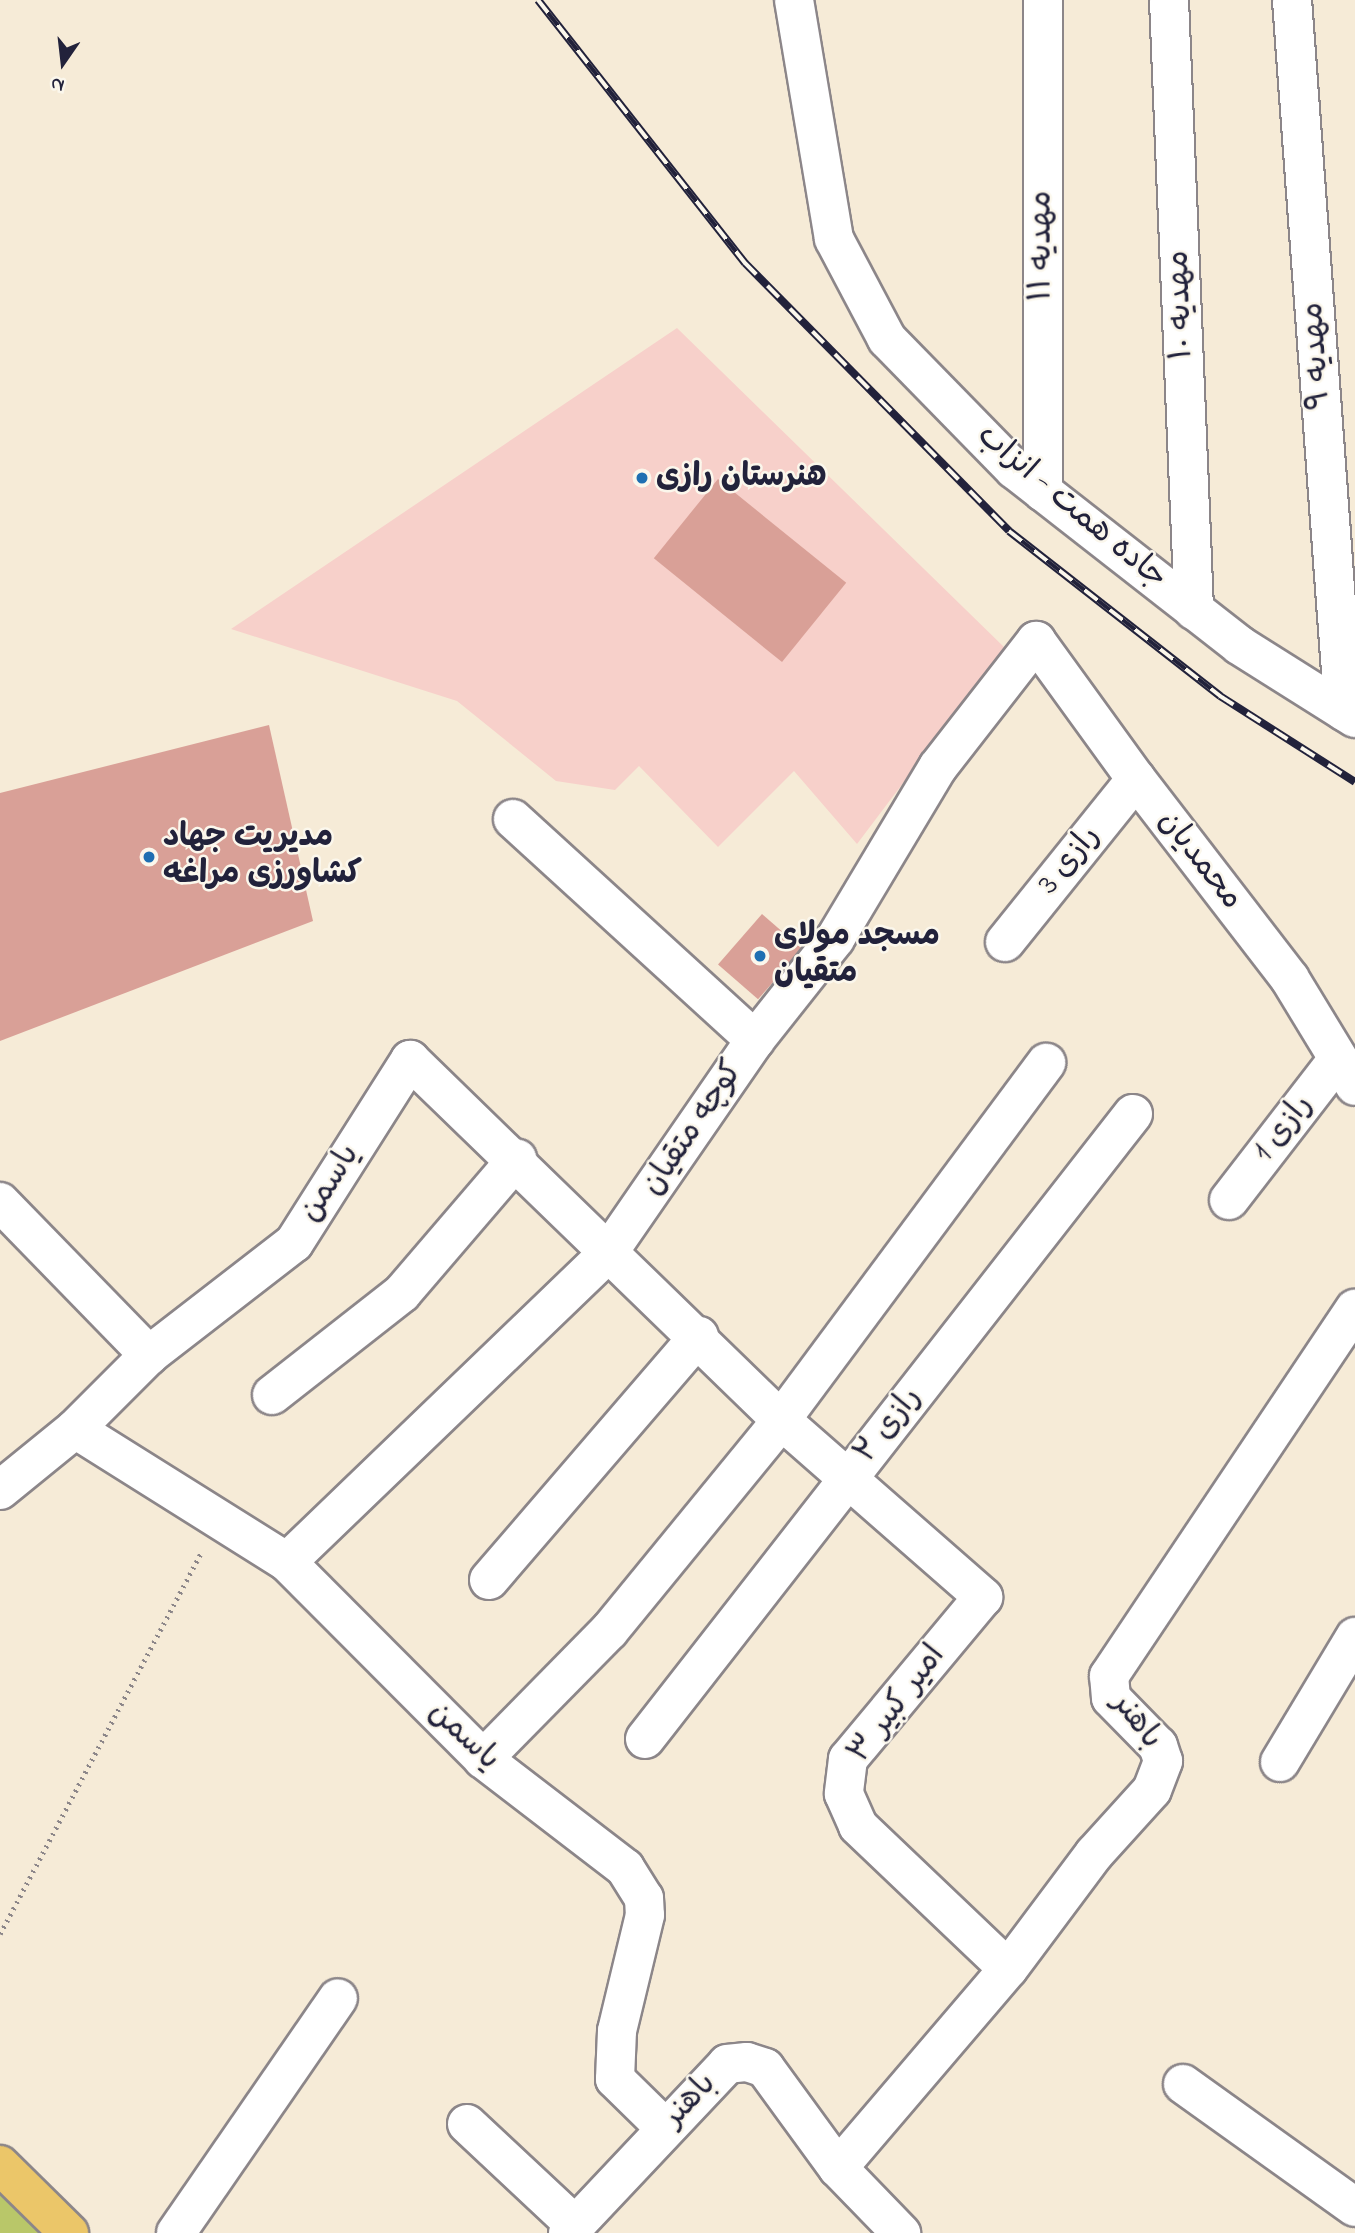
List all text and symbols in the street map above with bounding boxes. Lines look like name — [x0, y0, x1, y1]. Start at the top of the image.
north arrow — [28, 28, 98, 98]
text: N — [48, 69, 67, 99]
street label: مهدیه ۱۱ — [1024, 191, 1062, 301]
street label: مهدیه ۱۰ — [1161, 250, 1203, 360]
street label: مهدیه ۹ — [1295, 301, 1341, 411]
street label: جاده همت - انزاب — [968, 417, 1174, 599]
place label: هنرستان رازی — [656, 459, 827, 497]
marker: هنرستان رازی — [634, 470, 650, 486]
street label: محمدیان — [1148, 804, 1250, 918]
street label: رازی 3 — [1031, 819, 1109, 903]
place label: مدیریت جهاد کشاورزی مراغه — [163, 820, 362, 895]
marker: مدیریت جهاد کشاورزی مراغه — [141, 849, 157, 865]
place label: مسجد مولای متقیان — [774, 919, 940, 994]
marker: مسجد مولای متقیان — [752, 948, 768, 964]
street label: کوچه متقیان — [635, 1054, 753, 1204]
street label: رازی 1 — [1246, 1088, 1322, 1170]
street label: یاسمن — [292, 1138, 370, 1230]
street label: رازی ۲ — [847, 1380, 931, 1472]
street label: امیر کبیر ۳ — [841, 1638, 955, 1772]
street label: باهنر — [1103, 1686, 1169, 1758]
street label: یاسمن — [419, 1694, 507, 1780]
street label: باهنر — [656, 2066, 726, 2136]

